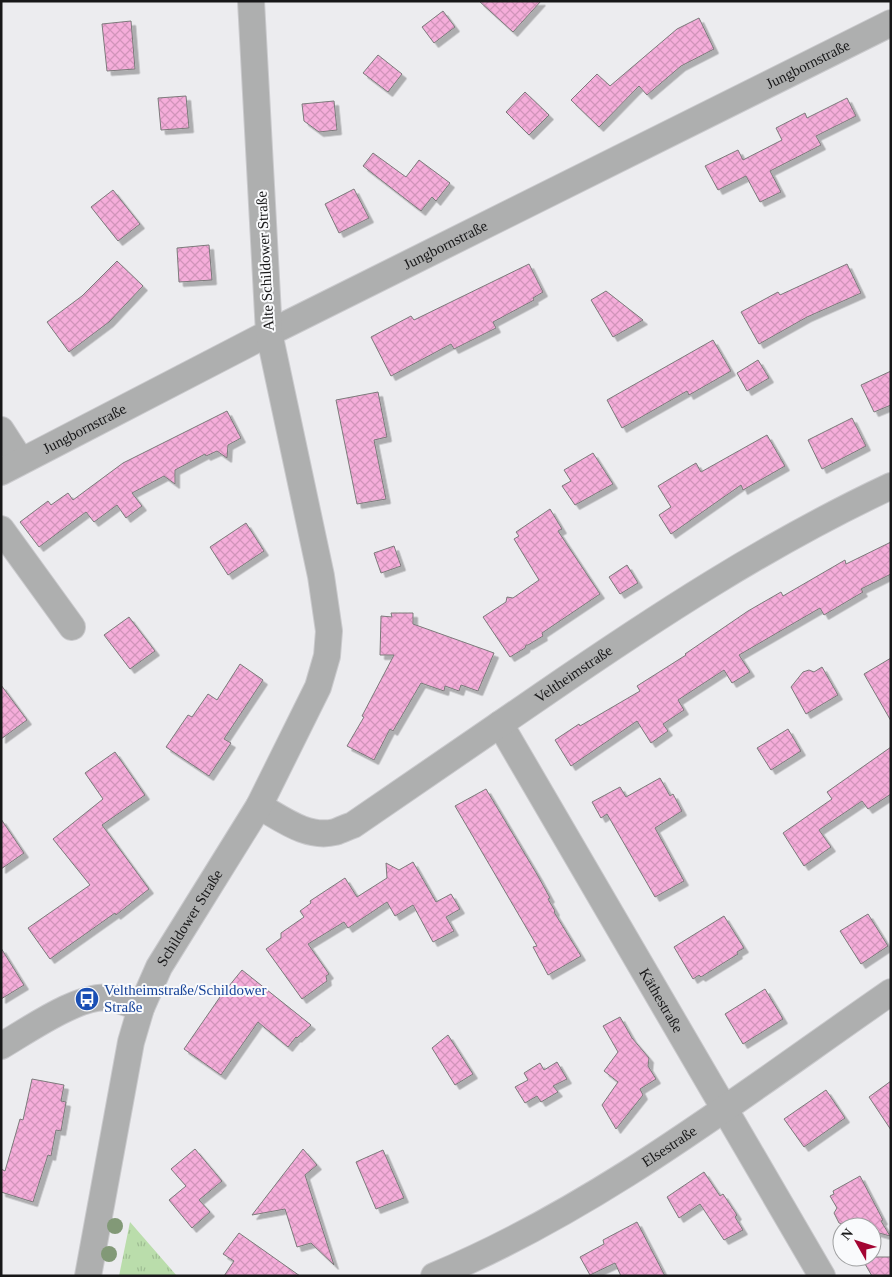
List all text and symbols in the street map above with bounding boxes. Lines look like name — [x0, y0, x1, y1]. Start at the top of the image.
street label: Jungbornstraße — [763, 37, 853, 92]
street label: Alte Schildower Straße — [253, 190, 277, 331]
street label: Jungbornstraße — [401, 217, 490, 273]
street label: Jungbornstraße — [40, 400, 129, 457]
street label: Veltheimstraße — [532, 642, 615, 706]
street label: Schildower Straße — [154, 866, 226, 969]
street label: Käthestraße — [636, 965, 686, 1036]
place label: Veltheimstraße/Schildower Straße — [104, 982, 266, 1015]
bus stop icon: Veltheimstraße/Schildower Straße — [74, 986, 100, 1012]
street label: Elsestraße — [639, 1122, 700, 1170]
north arrow — [832, 1217, 882, 1267]
text: N — [838, 1225, 856, 1243]

